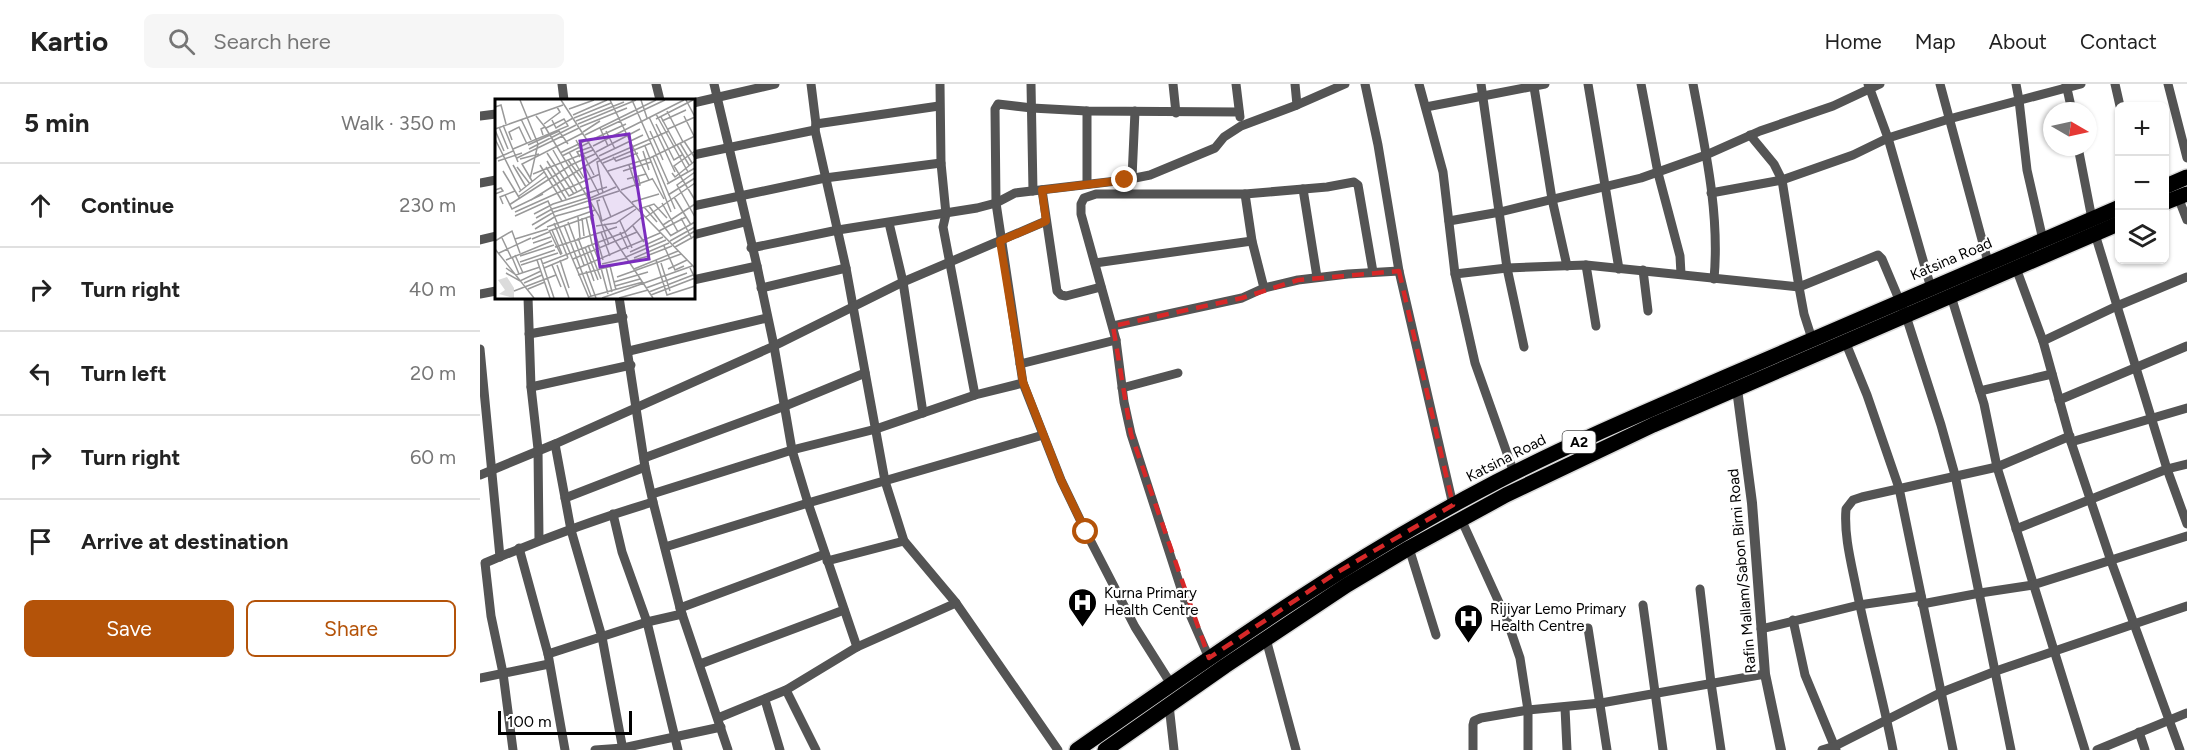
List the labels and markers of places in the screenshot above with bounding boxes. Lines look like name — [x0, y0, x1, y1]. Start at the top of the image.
place label: Kurna Primary Health Centre — [1104, 584, 1198, 619]
hospital icon: Kurna Primary Health Centre — [1067, 586, 1099, 628]
place label: Rijiyar Lemo Primary Health Centre — [1490, 600, 1626, 635]
hospital icon: Rijiyar Lemo Primary Health Centre — [1453, 602, 1485, 644]

